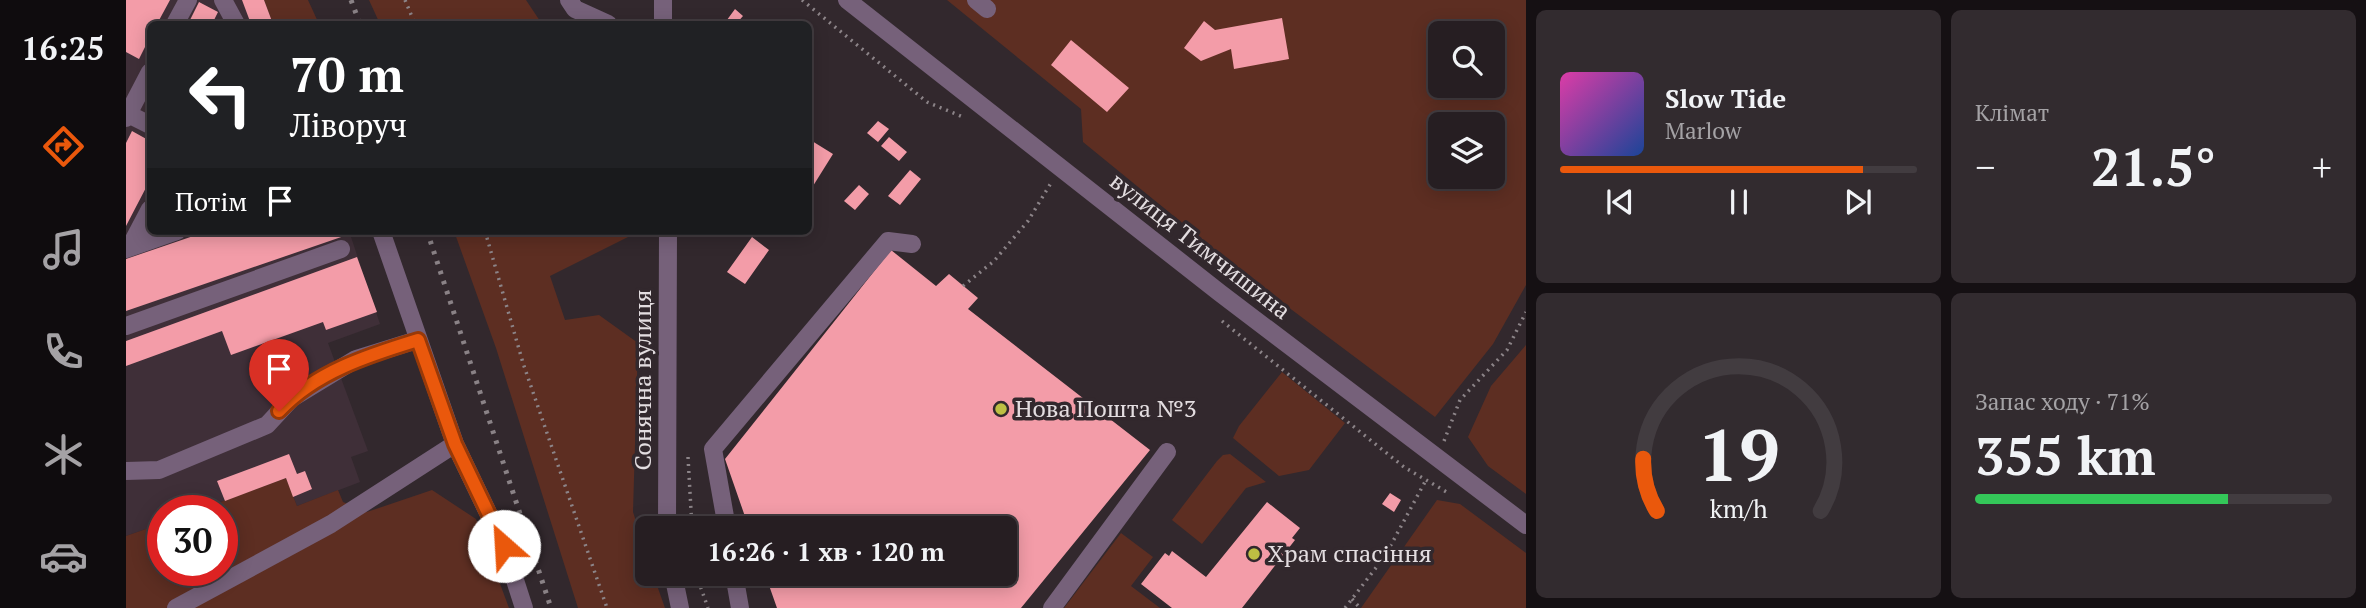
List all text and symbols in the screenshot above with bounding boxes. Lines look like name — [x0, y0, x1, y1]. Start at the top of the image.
map controls — [1428, 21, 1505, 189]
button: search — [1428, 21, 1505, 98]
text: 16:25 — [21, 27, 105, 69]
text: 70 m — [290, 41, 404, 106]
icon: left — [175, 49, 266, 140]
text: Slow Tide — [1665, 81, 1786, 115]
text: Клімат — [1975, 97, 2049, 128]
text: Ліворуч — [290, 104, 407, 146]
button: layers — [1428, 112, 1505, 189]
text: Marlow — [1665, 115, 1742, 146]
icon: directions — [39, 122, 88, 171]
text: 21.5° — [2091, 132, 2216, 201]
text: − — [1975, 142, 1995, 192]
text: + — [2312, 142, 2332, 192]
street label: вулиця Тимчишина — [1104, 165, 1298, 326]
icon: arrive — [261, 182, 299, 220]
icon: previous — [1601, 183, 1639, 221]
icon: pause — [1720, 183, 1758, 221]
icon: next — [1839, 183, 1877, 221]
text: Потім — [175, 184, 247, 218]
icon: music — [39, 225, 88, 274]
street label: Сонячна вулиця — [626, 289, 658, 471]
icon: phone — [39, 327, 88, 376]
pin — [249, 339, 309, 411]
icon: arrive — [260, 350, 298, 388]
text: Запас ходу · 71% — [1975, 386, 2150, 417]
place label: Нова Пошта №3 — [1015, 392, 1197, 424]
marker: Нова Пошта №3 — [993, 401, 1009, 417]
text: 19 — [1697, 406, 1780, 503]
text: 355 km — [1975, 421, 2156, 490]
icon: climate — [39, 430, 88, 479]
text: km/h — [1710, 492, 1768, 525]
speed limit sign: 30 — [147, 495, 238, 586]
position arrow — [467, 509, 541, 583]
icon: car — [39, 532, 88, 581]
text: 16:26 · 1 хв · 120 m — [707, 534, 945, 568]
place label: Храм спасіння — [1268, 537, 1432, 569]
marker: Храм спасіння — [1246, 546, 1262, 562]

